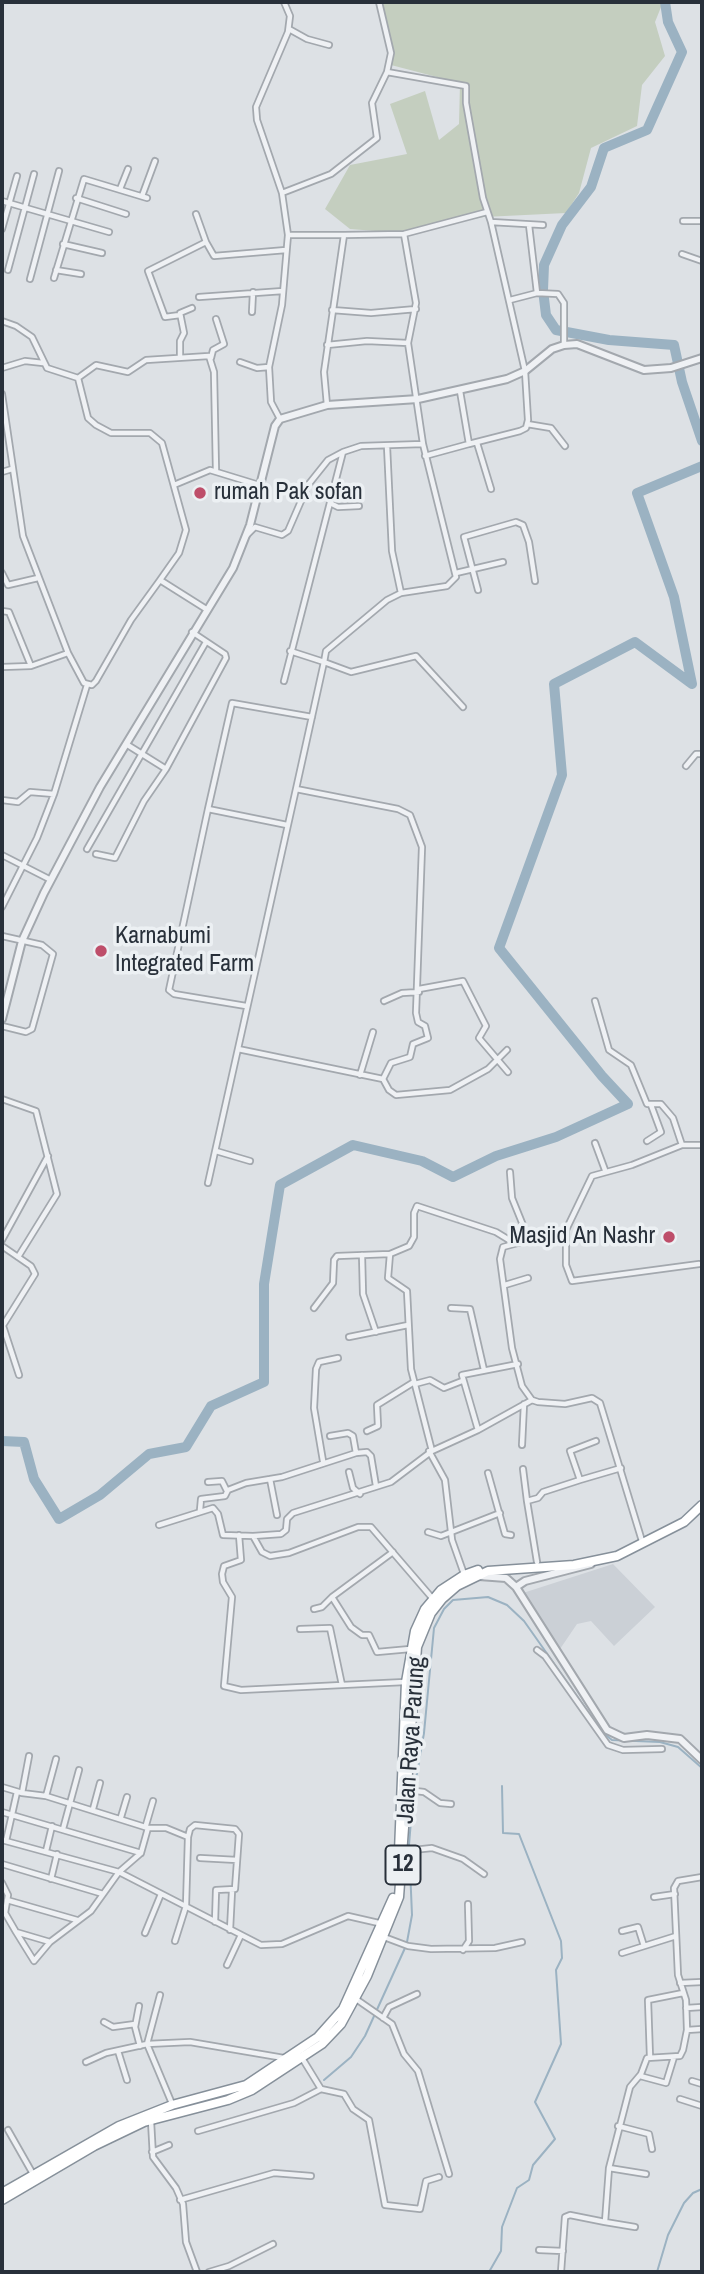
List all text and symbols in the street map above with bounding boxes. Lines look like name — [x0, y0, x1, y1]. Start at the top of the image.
place label: rumah Pak sofan — [214, 479, 363, 507]
marker: rumah Pak sofan — [192, 485, 208, 501]
place label: Karnabumi Integrated Farm — [115, 923, 254, 979]
marker: Karnabumi Integrated Farm — [93, 943, 109, 959]
place label: Masjid An Nashr — [510, 1223, 655, 1251]
marker: Masjid An Nashr — [661, 1229, 677, 1245]
street label: Jalan Raya Parung — [392, 1656, 432, 1824]
road number: 12 — [386, 1846, 420, 1884]

